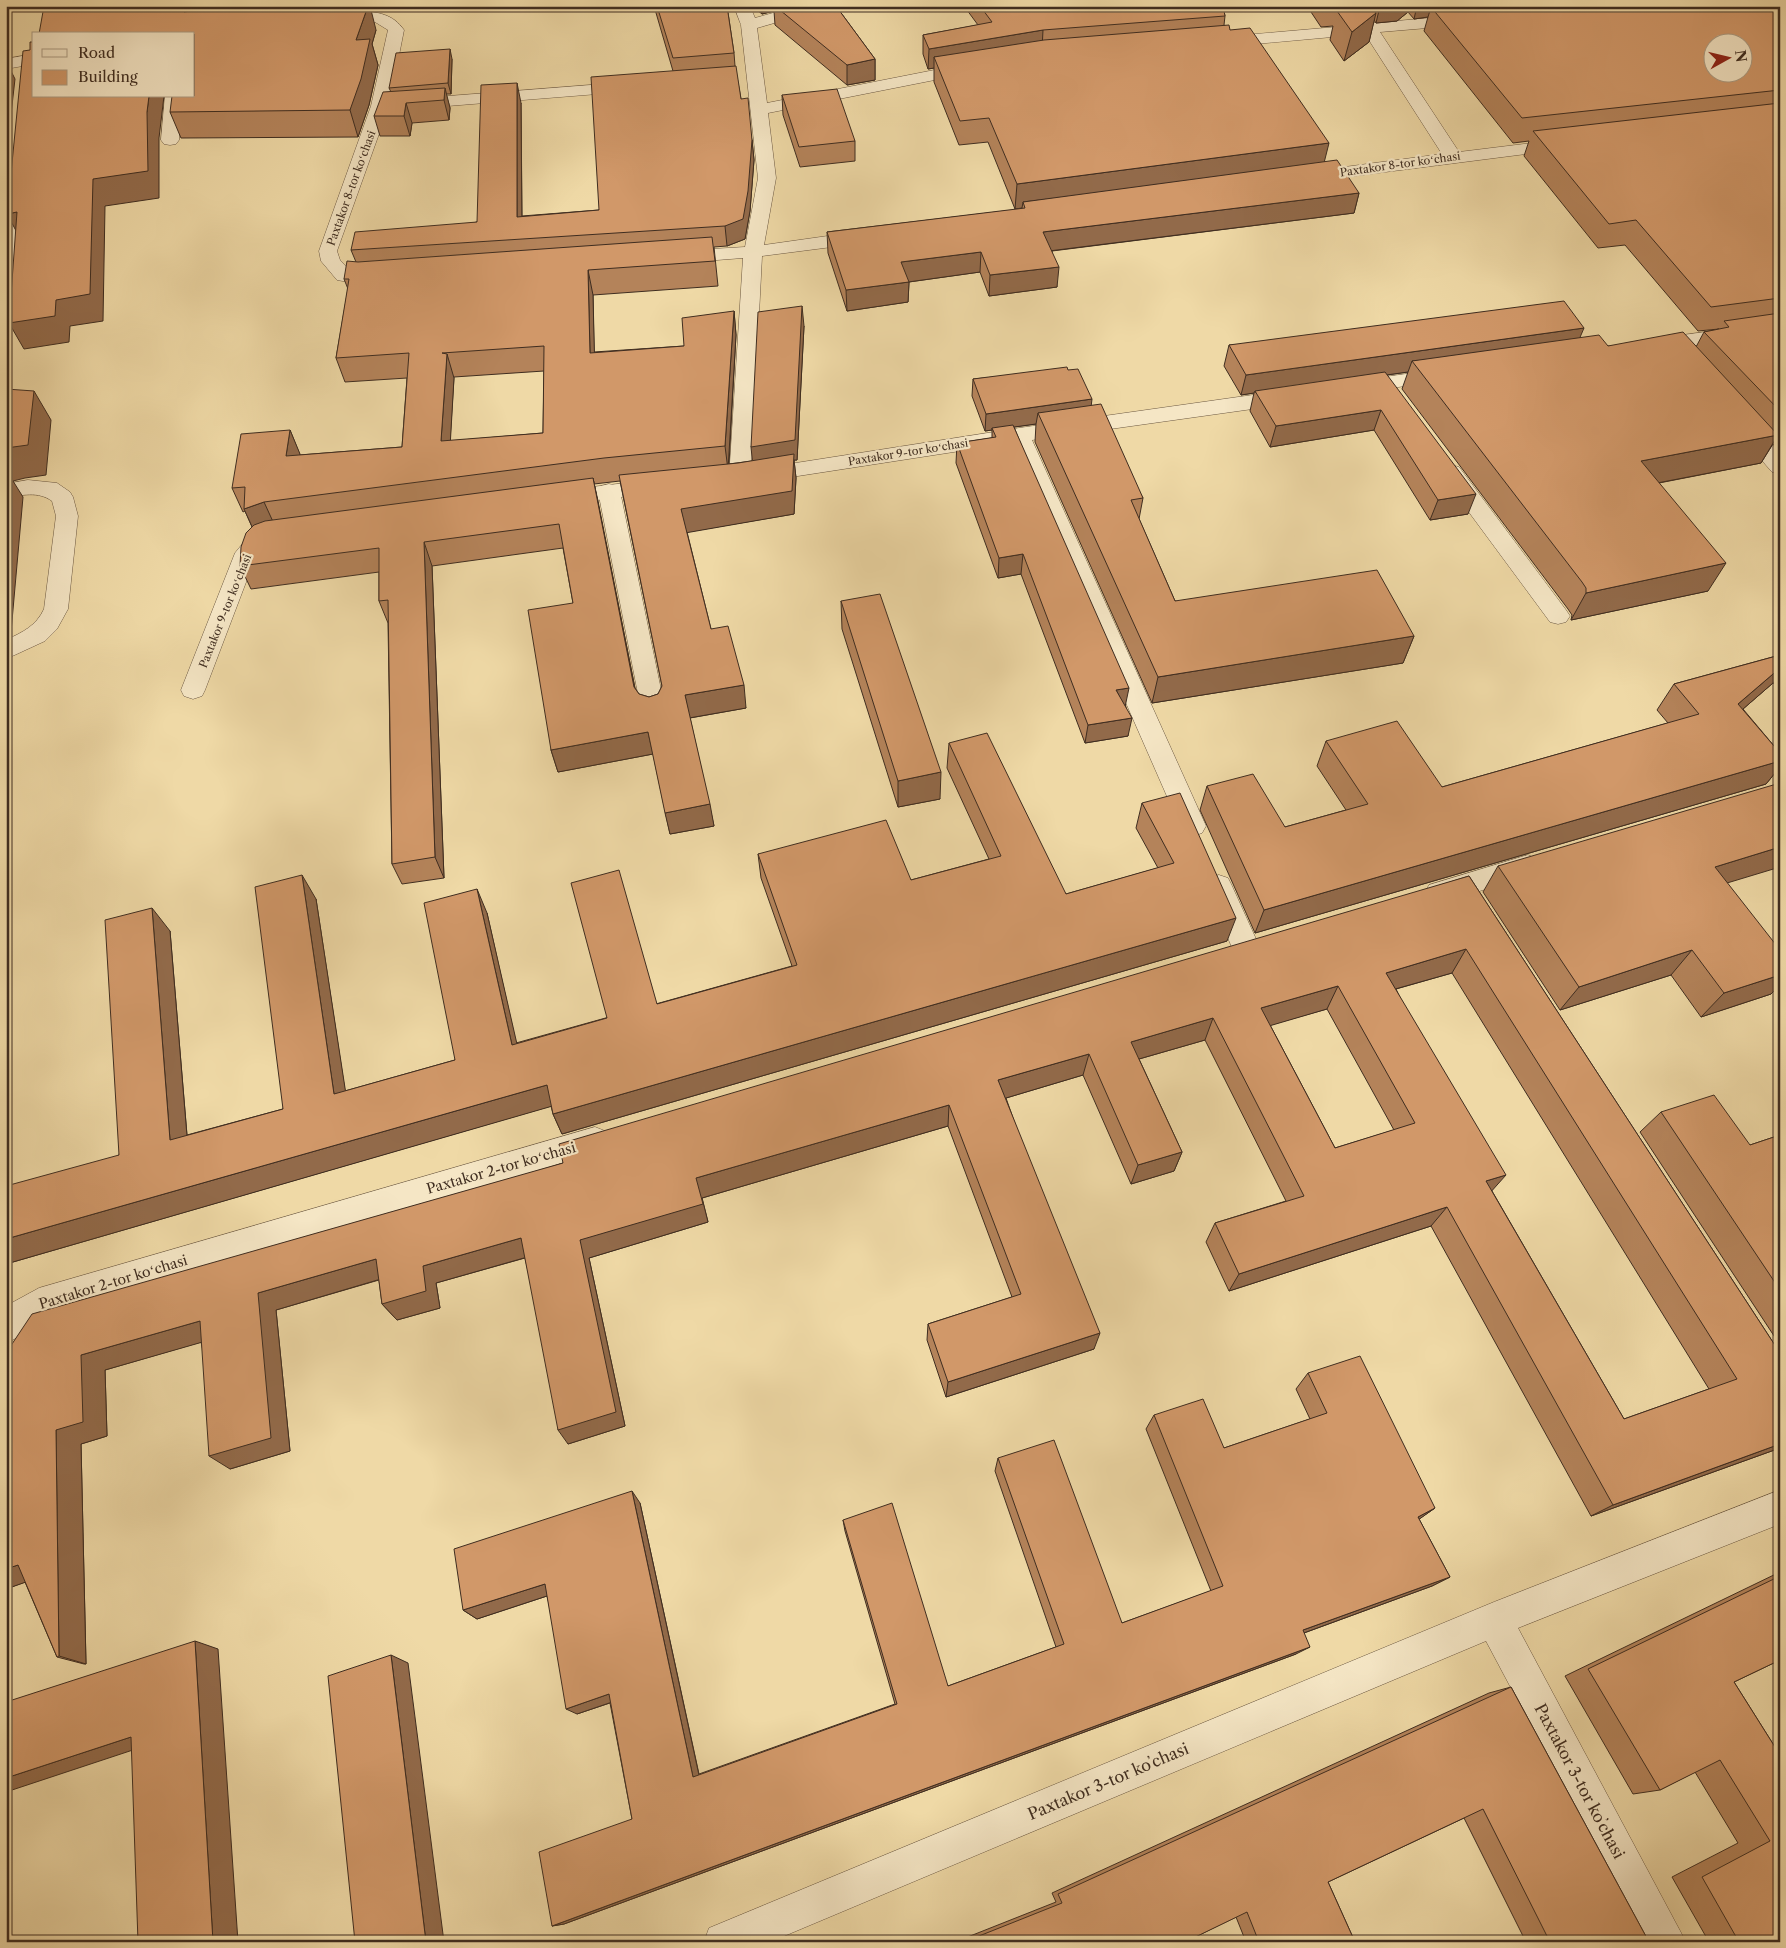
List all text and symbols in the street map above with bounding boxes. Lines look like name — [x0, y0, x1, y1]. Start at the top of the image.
legend — [32, 32, 195, 98]
north arrow — [1704, 32, 1754, 82]
text: Road — [78, 43, 115, 62]
text: N — [1731, 49, 1751, 63]
text: Building — [78, 67, 138, 86]
street label: Paxtakor 8-tor koʻchasi — [324, 128, 379, 247]
street label: Paxtakor 8-tor koʻchasi — [1339, 149, 1462, 179]
street label: Paxtakor 9-tor koʻchasi — [847, 435, 970, 468]
street label: Paxtakor 9-tor koʻchasi — [196, 551, 254, 670]
street label: Paxtakor 2-tor koʻchasi — [424, 1138, 578, 1198]
street label: Paxtakor 2-tor koʻchasi — [37, 1251, 189, 1313]
street label: Paxtakor 3-tor koʼchasi — [1531, 1700, 1629, 1862]
street label: Paxtakor 3-tor koʼchasi — [1024, 1738, 1192, 1824]

